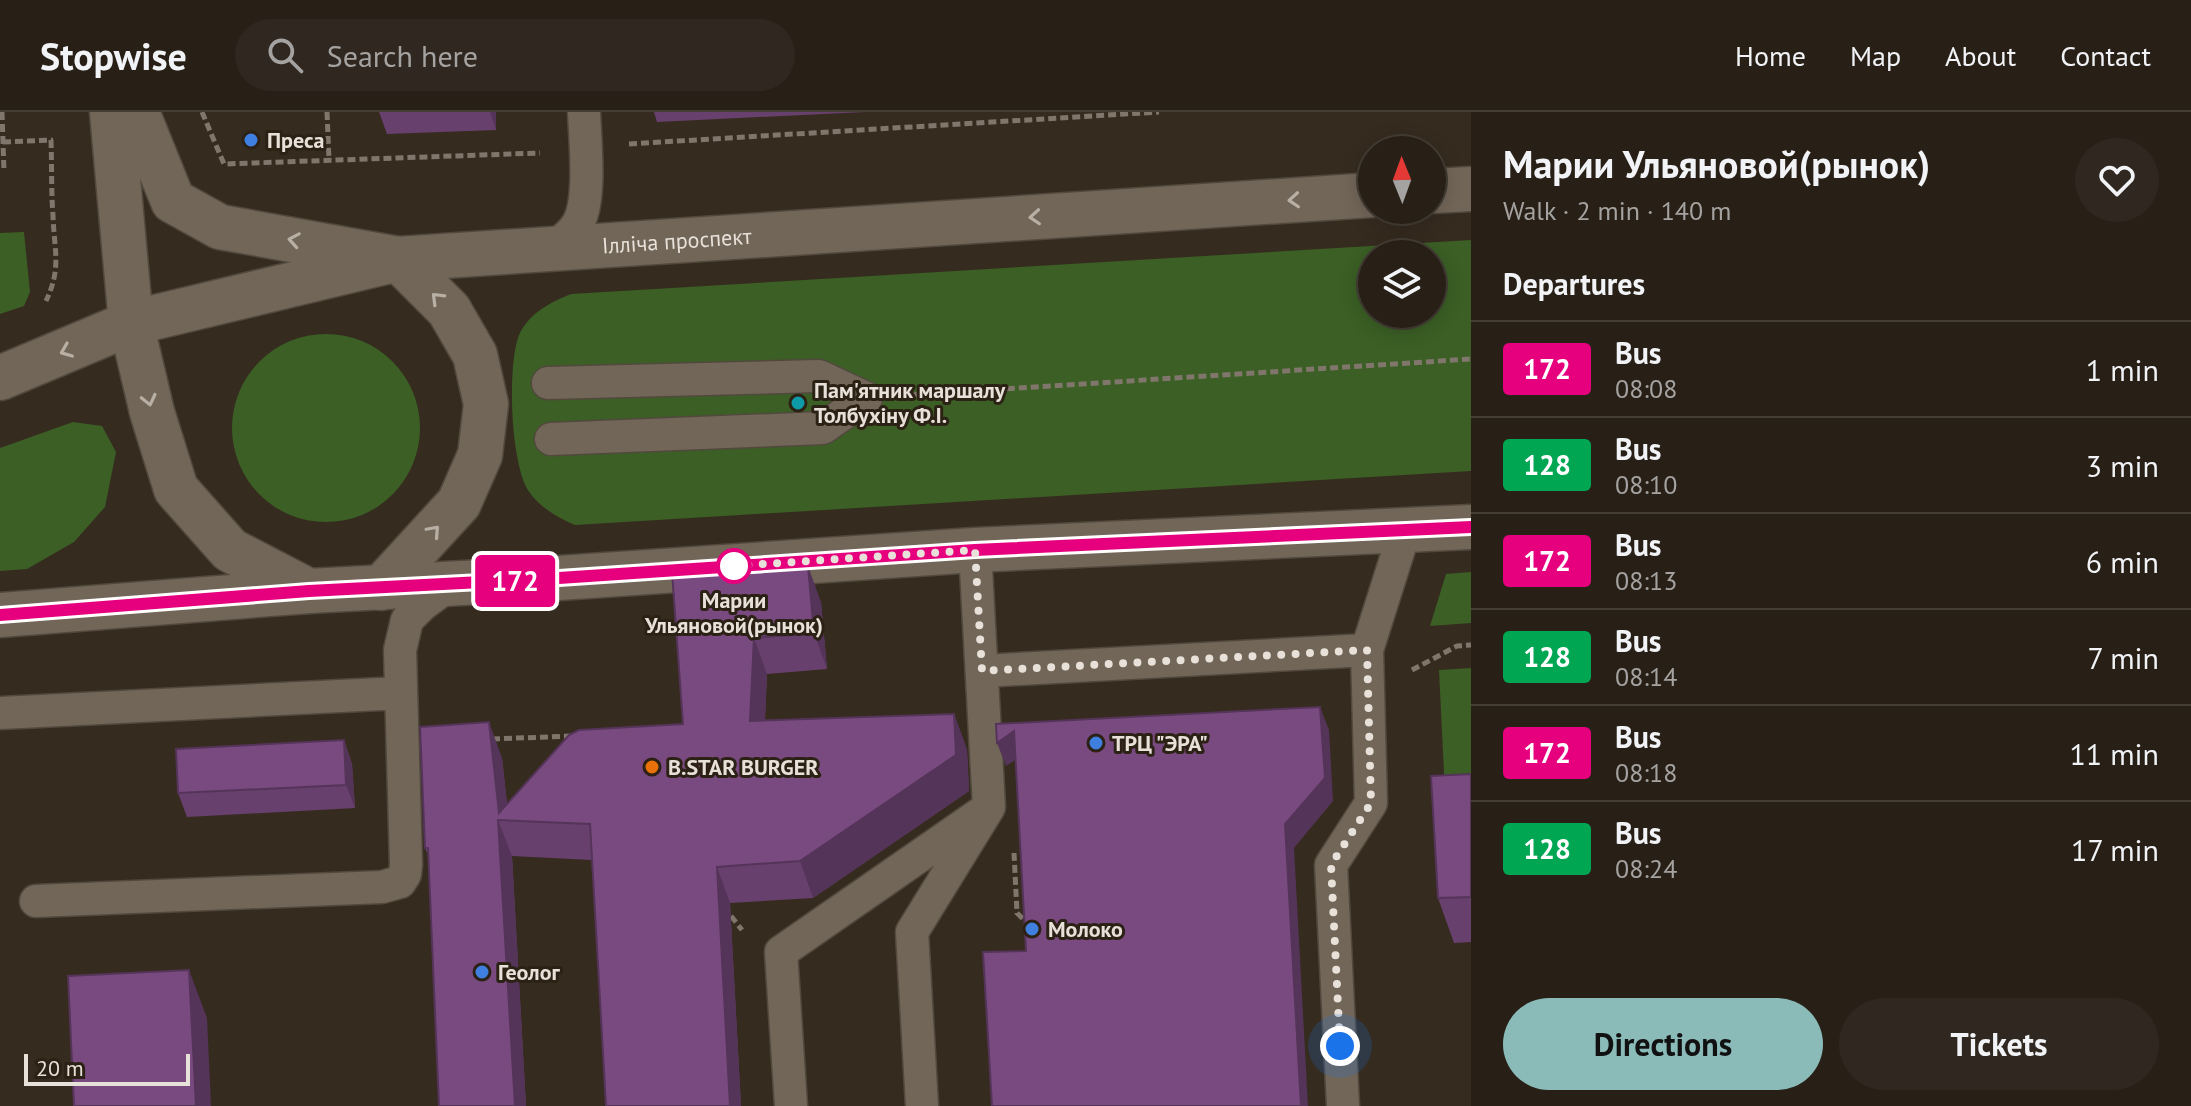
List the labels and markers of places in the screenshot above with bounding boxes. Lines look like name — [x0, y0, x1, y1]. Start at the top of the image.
place label: Преса — [267, 126, 325, 154]
marker: Преса — [242, 131, 260, 149]
place label: Пам'ятник маршалу Толбухіну Ф.І. — [814, 376, 1006, 429]
marker: Пам'ятник маршалу Толбухіну Ф.І. — [789, 394, 807, 412]
marker: Марии Ульяновой(рынок) — [717, 549, 751, 583]
place label: Марии Ульяновой(рынок) — [644, 586, 823, 639]
place label: ТРЦ "ЭРА" — [1112, 729, 1208, 757]
marker: ТРЦ "ЭРА" — [1087, 734, 1105, 752]
place label: B.STAR BURGER — [668, 753, 818, 781]
marker: B.STAR BURGER — [643, 758, 661, 776]
place label: Молоко — [1048, 915, 1123, 943]
marker: Молоко — [1023, 920, 1041, 938]
place label: Геолог — [498, 958, 560, 986]
marker: Геолог — [473, 963, 491, 981]

